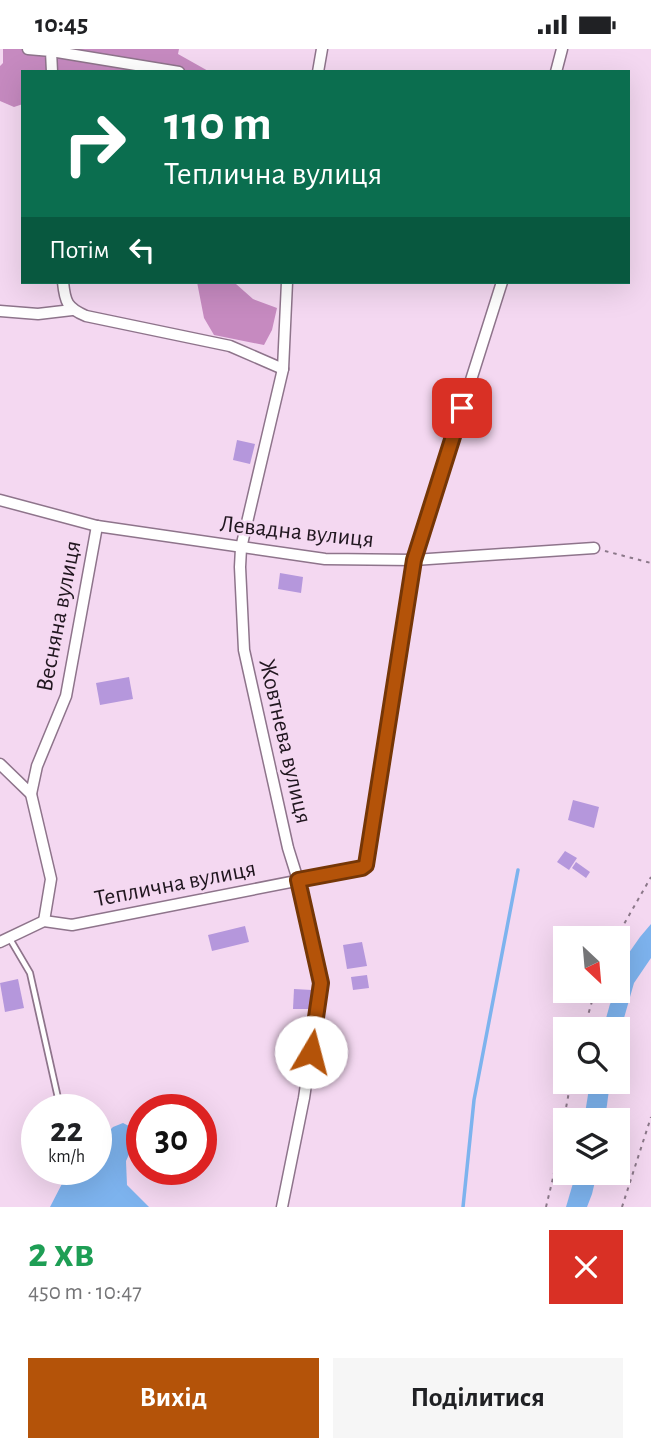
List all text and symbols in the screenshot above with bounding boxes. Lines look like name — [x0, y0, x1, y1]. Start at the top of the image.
text: 10:45 — [35, 11, 88, 37]
icon: right — [49, 98, 140, 189]
text: 110 m — [164, 100, 272, 149]
text: Теплична вулиця — [164, 158, 382, 190]
icon: left — [123, 231, 161, 269]
text: Потім — [49, 237, 109, 263]
pin — [432, 378, 492, 438]
icon: arrive — [443, 389, 481, 427]
street label: Левадна вулиця — [219, 512, 375, 552]
street label: Весняна вулиця — [33, 539, 85, 694]
street label: Жовтнева вулиця — [254, 656, 316, 826]
street label: Теплична вулиця — [92, 857, 258, 911]
north arrow — [553, 926, 630, 1003]
map controls — [553, 926, 630, 1185]
position arrow — [274, 1015, 348, 1089]
button: search — [553, 1017, 630, 1094]
speed limit sign: 30 — [126, 1094, 217, 1185]
button: layers — [553, 1108, 630, 1185]
text: 22 — [50, 1113, 83, 1148]
text: km/h — [48, 1148, 85, 1166]
button: close — [549, 1230, 623, 1304]
text: 2 хв — [28, 1232, 94, 1274]
text: 450 m · 10:47 — [28, 1281, 142, 1304]
button: Вихід — [28, 1358, 319, 1438]
button: Поділитися — [333, 1358, 623, 1438]

